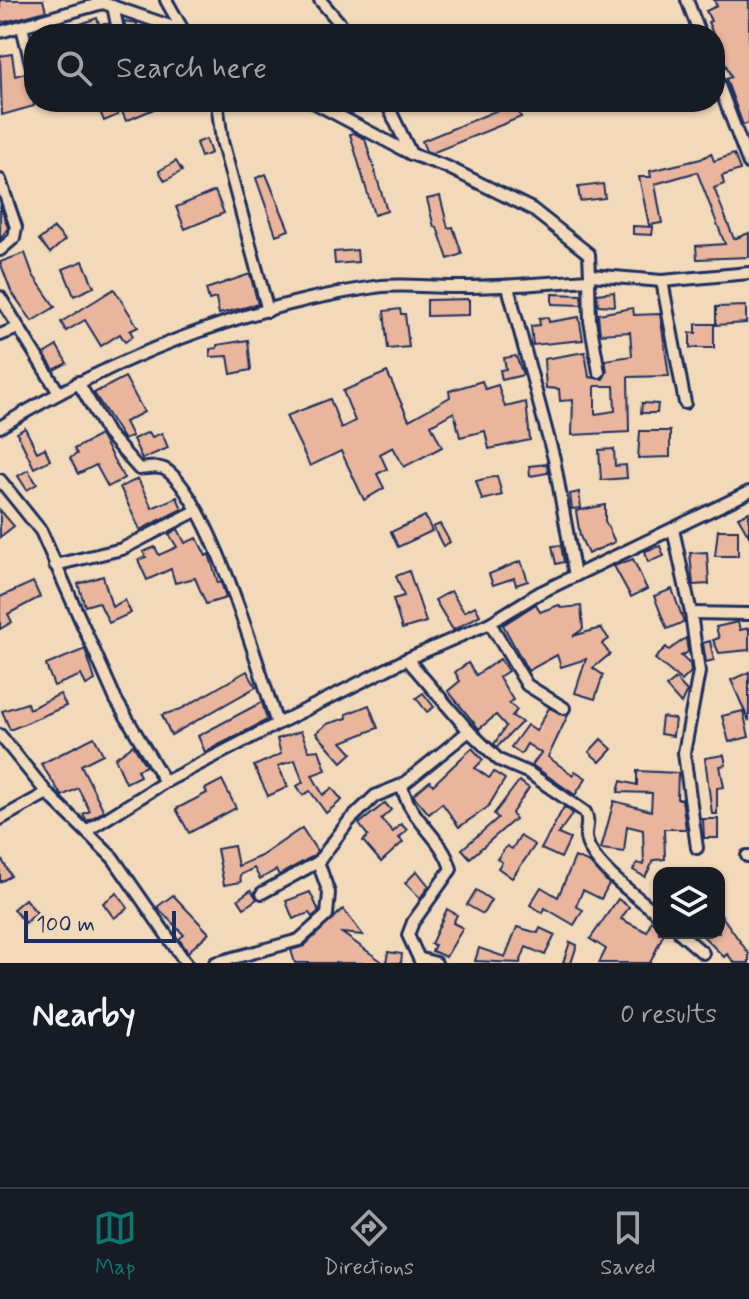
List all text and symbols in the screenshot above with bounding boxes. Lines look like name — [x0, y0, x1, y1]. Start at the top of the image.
search box — [24, 24, 725, 112]
icon: search — [52, 46, 96, 90]
text: Search here — [116, 49, 267, 88]
map controls — [653, 867, 725, 939]
button: layers — [653, 867, 725, 939]
scale bar — [24, 907, 176, 943]
text: 100 m — [36, 911, 95, 939]
text: Nearby — [32, 993, 136, 1038]
text: 0 results — [620, 998, 717, 1032]
tab: Map — [93, 1206, 137, 1282]
tab: Directions — [323, 1206, 414, 1282]
tab: Saved — [600, 1206, 656, 1282]

